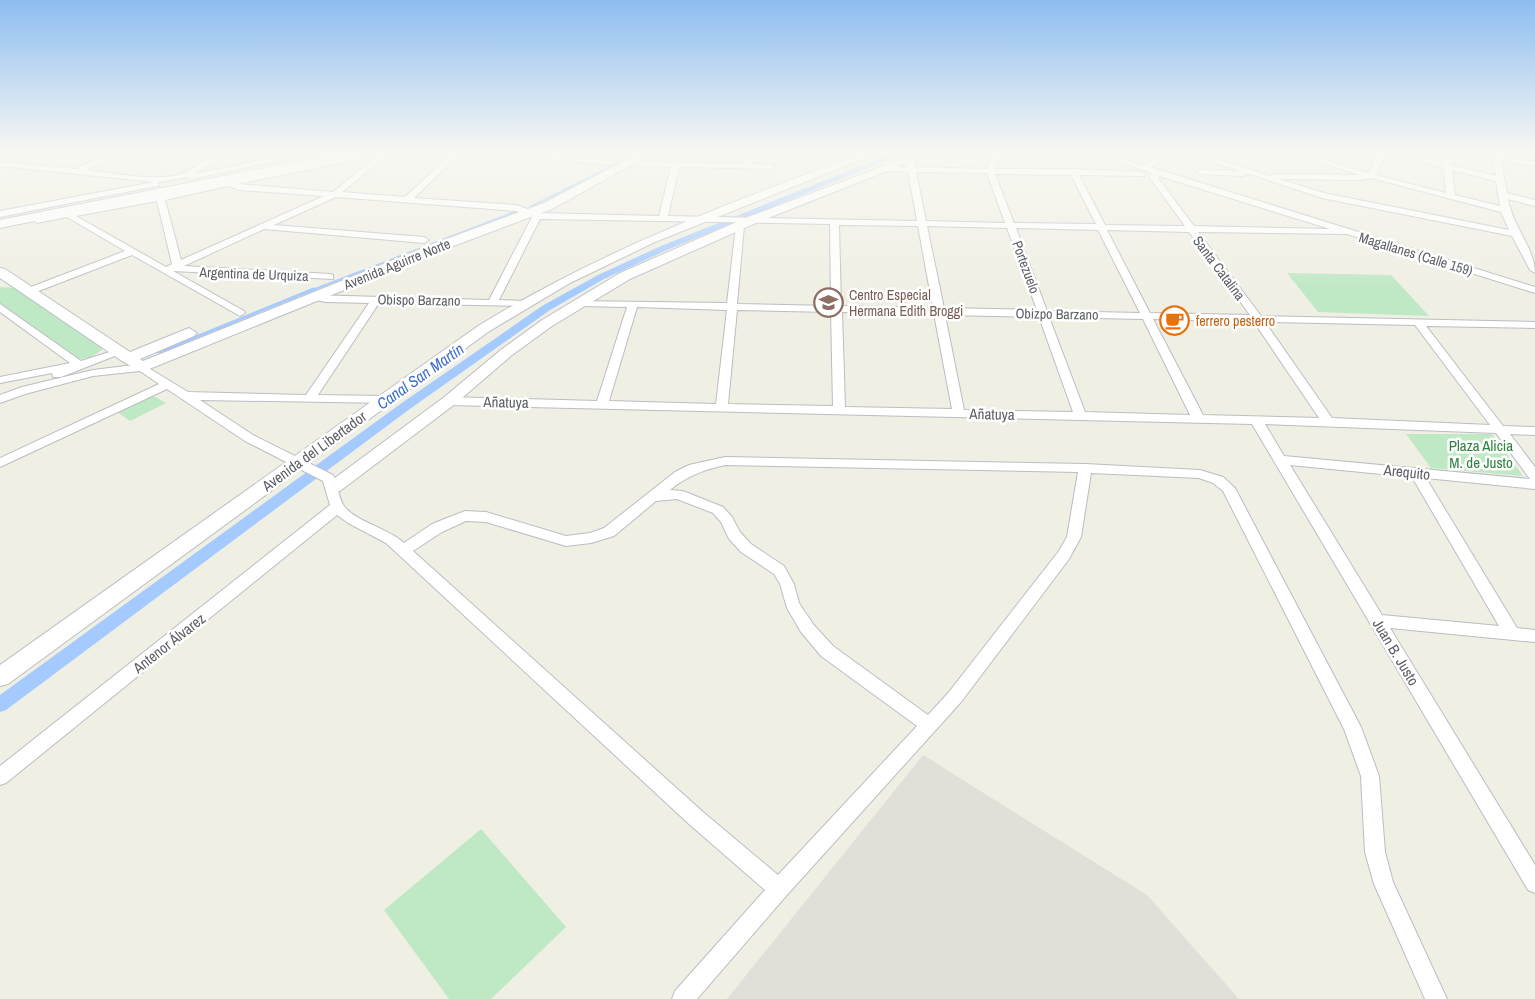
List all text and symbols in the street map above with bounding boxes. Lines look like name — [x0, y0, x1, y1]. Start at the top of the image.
street label: Magallanes (Calle 159) — [1357, 228, 1475, 280]
street label: Santa Catalina — [1189, 232, 1249, 304]
street label: Avenida Aguirre Norte — [340, 234, 453, 294]
street label: Portezuelo — [1008, 238, 1044, 296]
street label: Argentina de Urquiza — [198, 263, 309, 285]
place label: Centro Especial Hermana Edith Broggi — [849, 286, 963, 320]
school or university icon: Centro Especial Hermana Edith Broggi — [812, 287, 844, 319]
street label: Obispo Barzano — [377, 290, 461, 310]
street label: Obizpo Barzano — [1015, 304, 1099, 324]
cafe icon: ferrero pesterro — [1159, 305, 1191, 337]
place label: ferrero pesterro — [1196, 312, 1275, 330]
water label: Canal San Martín — [372, 338, 468, 414]
street label: Añatuya — [482, 391, 529, 413]
street label: Añatuya — [968, 403, 1015, 425]
street label: Avenida del Libertador — [257, 406, 370, 497]
park label: Plaza Alicia M. de Justo — [1449, 435, 1513, 473]
street label: Arequito — [1382, 459, 1431, 485]
street label: Antenor Álvarez — [128, 608, 210, 679]
street label: Juan B. Justo — [1368, 615, 1424, 689]

